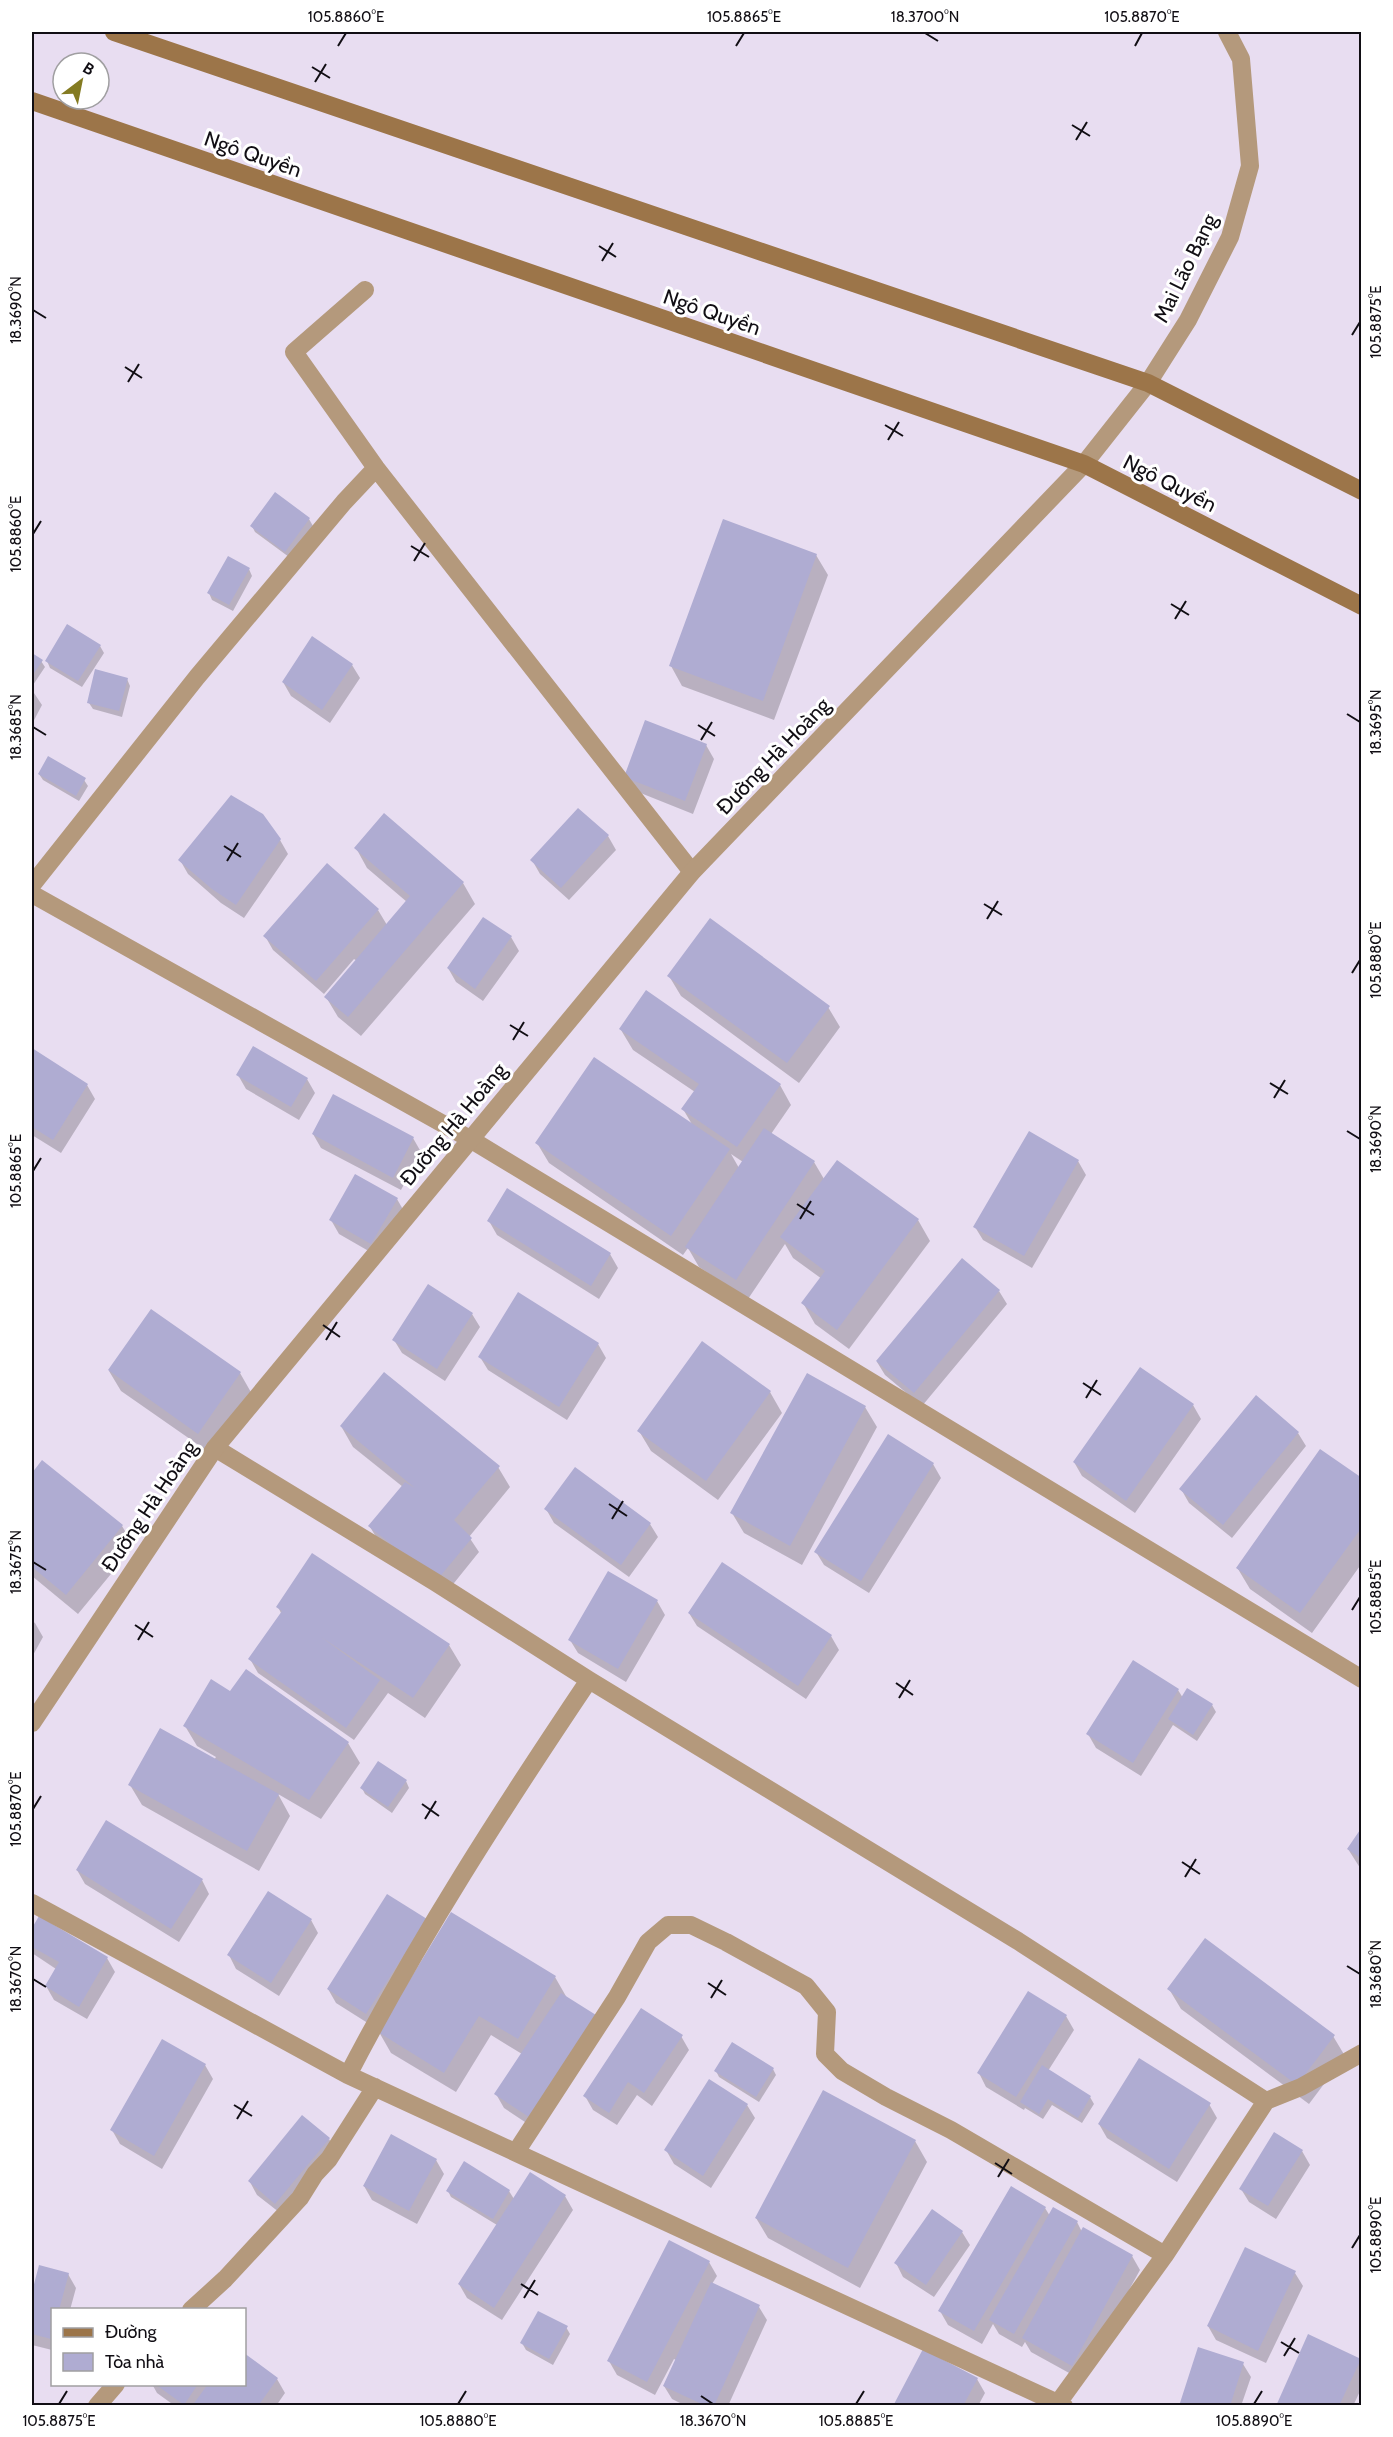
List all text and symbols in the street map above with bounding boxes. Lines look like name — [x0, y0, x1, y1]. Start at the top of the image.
text: 105.8860°E — [308, 8, 384, 26]
text: 105.8865°E — [707, 8, 781, 26]
text: 18.3700°N — [891, 8, 959, 26]
text: 105.8870°E — [1104, 8, 1180, 26]
north arrow — [51, 51, 111, 111]
text: B — [79, 58, 98, 79]
street label: Ngô Quyền — [201, 126, 305, 182]
street label: Mai Lão Bạng — [1148, 209, 1222, 326]
text: 18.3690°N — [7, 276, 25, 344]
street label: Ngô Quyền — [660, 284, 764, 340]
text: 105.8875°E — [1367, 285, 1385, 359]
street label: Ngô Quyền — [1119, 449, 1221, 517]
text: 105.8860°E — [7, 496, 25, 572]
text: 18.3695°N — [1367, 689, 1385, 755]
street label: Đường Hà Hoàng — [711, 692, 835, 820]
text: 18.3685°N — [7, 694, 25, 760]
text: 105.8880°E — [1367, 921, 1385, 999]
street label: Đường Hà Hoàng — [394, 1057, 512, 1190]
text: 18.3690°N — [1367, 1105, 1385, 1173]
text: 105.8865°E — [7, 1134, 25, 1208]
street label: Đường Hà Hoàng — [96, 1435, 202, 1576]
text: 18.3675°N — [7, 1530, 25, 1594]
text: 105.8885°E — [1367, 1560, 1385, 1634]
text: 105.8870°E — [7, 1771, 25, 1847]
text: 18.3680°N — [1367, 1940, 1385, 2008]
text: 18.3670°N — [7, 1946, 25, 2012]
text: 105.8890°E — [1367, 2197, 1385, 2273]
legend — [51, 2308, 246, 2386]
text: Đường — [105, 2321, 158, 2343]
text: Tòa nhà — [105, 2351, 165, 2373]
text: 105.8875°E — [22, 2412, 96, 2430]
text: 105.8880°E — [419, 2412, 497, 2430]
text: 18.3670°N — [680, 2412, 746, 2430]
text: 105.8885°E — [819, 2412, 893, 2430]
text: 105.8890°E — [1216, 2412, 1292, 2430]

